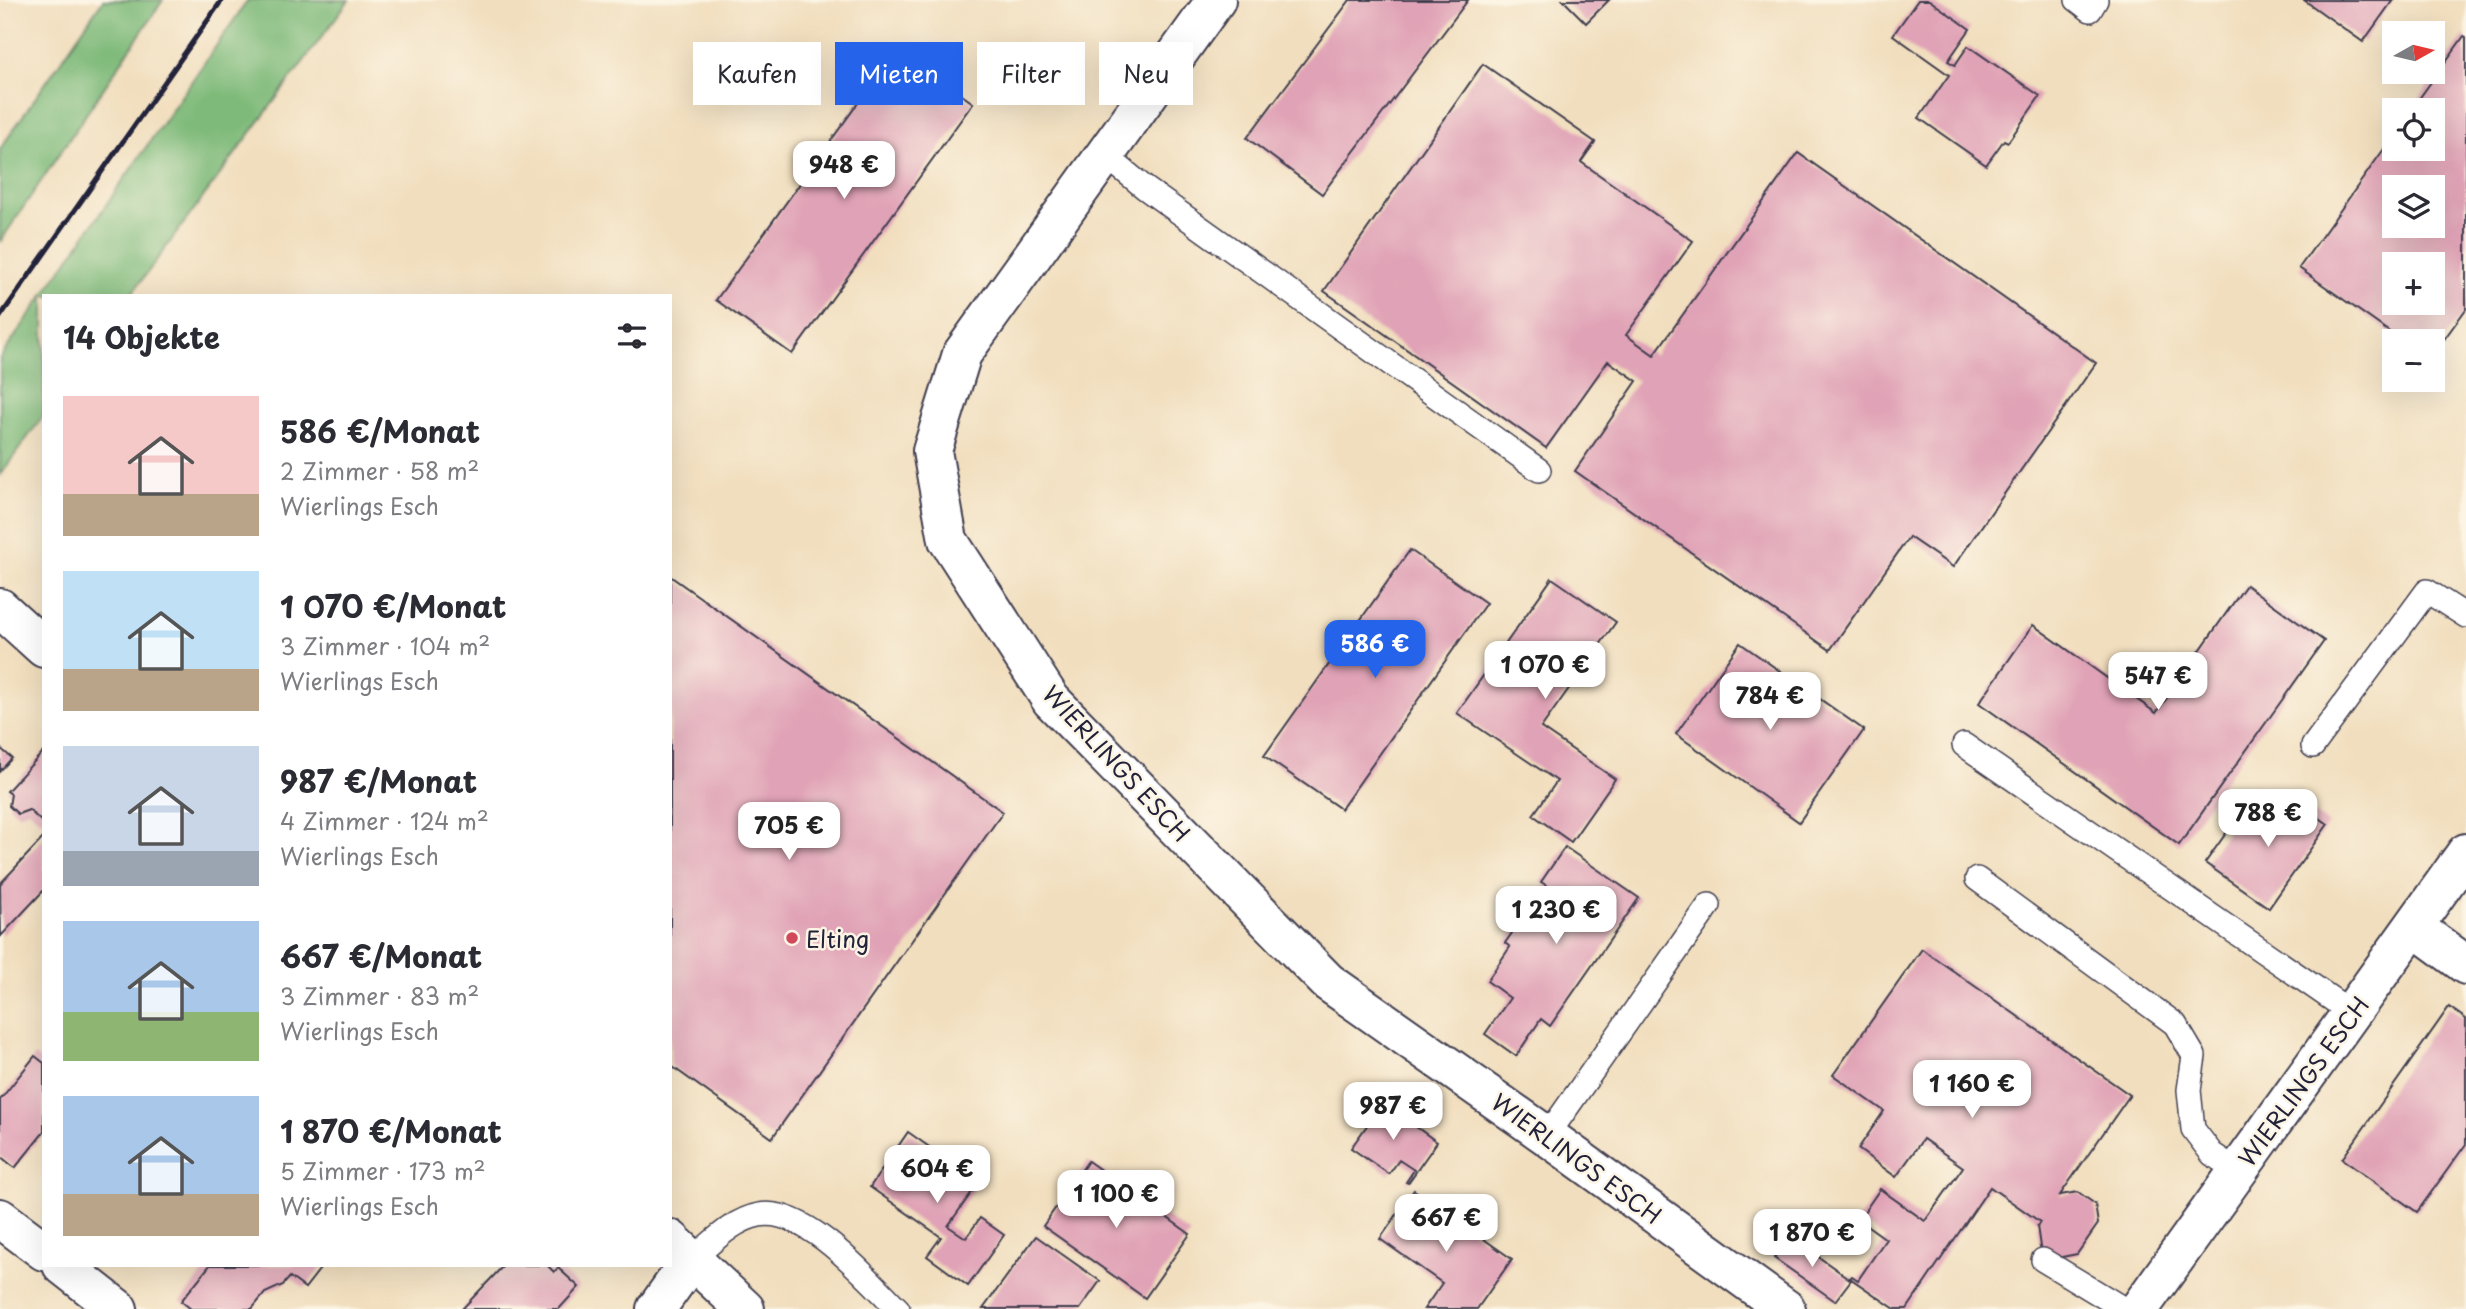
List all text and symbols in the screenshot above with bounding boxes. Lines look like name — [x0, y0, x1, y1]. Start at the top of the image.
north arrow — [2382, 21, 2445, 84]
map controls — [2382, 21, 2445, 392]
chip: Kaufen — [693, 42, 821, 105]
chip: Mieten — [835, 42, 963, 105]
chip: Filter — [977, 42, 1085, 105]
chip: Neu — [1099, 42, 1193, 105]
button: locate — [2382, 98, 2445, 161]
pin: 948 € — [795, 142, 893, 201]
text: 948 € — [809, 146, 879, 181]
button: layers — [2382, 175, 2445, 238]
button: + — [2382, 252, 2445, 315]
text: 14 Objekte — [63, 314, 220, 359]
icon: filters — [613, 317, 651, 355]
button: − — [2382, 329, 2445, 392]
text: 586 €/Monat — [280, 408, 480, 453]
icon: home — [119, 424, 203, 508]
text: 2 Zimmer · 58 m² — [280, 453, 479, 488]
text: Wierlings Esch — [280, 488, 439, 523]
text: 1 070 €/Monat — [280, 583, 506, 628]
icon: home — [119, 599, 203, 683]
pin: 586 € — [1326, 620, 1424, 680]
text: 586 € — [1340, 625, 1410, 660]
text: 3 Zimmer · 104 m² — [280, 628, 490, 663]
pin: 1 070 € — [1480, 642, 1610, 701]
text: 1 070 € — [1500, 646, 1590, 681]
pin: 547 € — [2109, 652, 2207, 712]
text: 547 € — [2124, 657, 2192, 692]
text: Wierlings Esch — [280, 663, 439, 698]
pin: 784 € — [1721, 672, 1819, 732]
street label: WIERLINGS ESCH — [1035, 677, 1199, 849]
text: 784 € — [1736, 677, 1804, 712]
text: 987 €/Monat — [280, 758, 477, 803]
icon: home — [119, 774, 203, 858]
pin: 788 € — [2219, 790, 2317, 849]
text: 788 € — [2234, 794, 2302, 829]
pin: 705 € — [740, 802, 838, 862]
text: 4 Zimmer · 124 m² — [280, 803, 489, 838]
text: 705 € — [754, 807, 824, 842]
text: Wierlings Esch — [280, 838, 439, 873]
pin: 1 230 € — [1491, 886, 1621, 946]
text: 1 230 € — [1512, 891, 1600, 926]
place label: Elting — [806, 921, 869, 956]
marker: Elting — [784, 930, 800, 946]
text: 667 €/Monat — [280, 933, 482, 978]
icon: home — [119, 949, 203, 1033]
text: 3 Zimmer · 83 m² — [280, 978, 479, 1013]
street label: WIERLINGS ESCH — [2229, 989, 2377, 1173]
text: Wierlings Esch — [280, 1013, 439, 1048]
pin: 1 160 € — [1907, 1060, 2037, 1120]
text: 1 160 € — [1929, 1065, 2015, 1100]
pin: 987 € — [1344, 1082, 1442, 1142]
street label: WIERLINGS ESCH — [1485, 1084, 1669, 1232]
text: 987 € — [1360, 1087, 1426, 1122]
text: 1 870 €/Monat — [280, 1108, 502, 1153]
icon: home — [119, 1124, 203, 1208]
pin: 604 € — [888, 1146, 986, 1205]
text: 604 € — [900, 1150, 974, 1185]
text: 5 Zimmer · 173 m² — [280, 1153, 486, 1188]
pin: 1 100 € — [1051, 1170, 1181, 1230]
text: 1 100 € — [1073, 1175, 1159, 1210]
text: Wierlings Esch — [280, 1188, 439, 1223]
pin: 667 € — [1397, 1194, 1495, 1254]
text: 667 € — [1411, 1199, 1481, 1234]
pin: 1 870 € — [1747, 1210, 1877, 1269]
text: 1 870 € — [1769, 1214, 1855, 1249]

